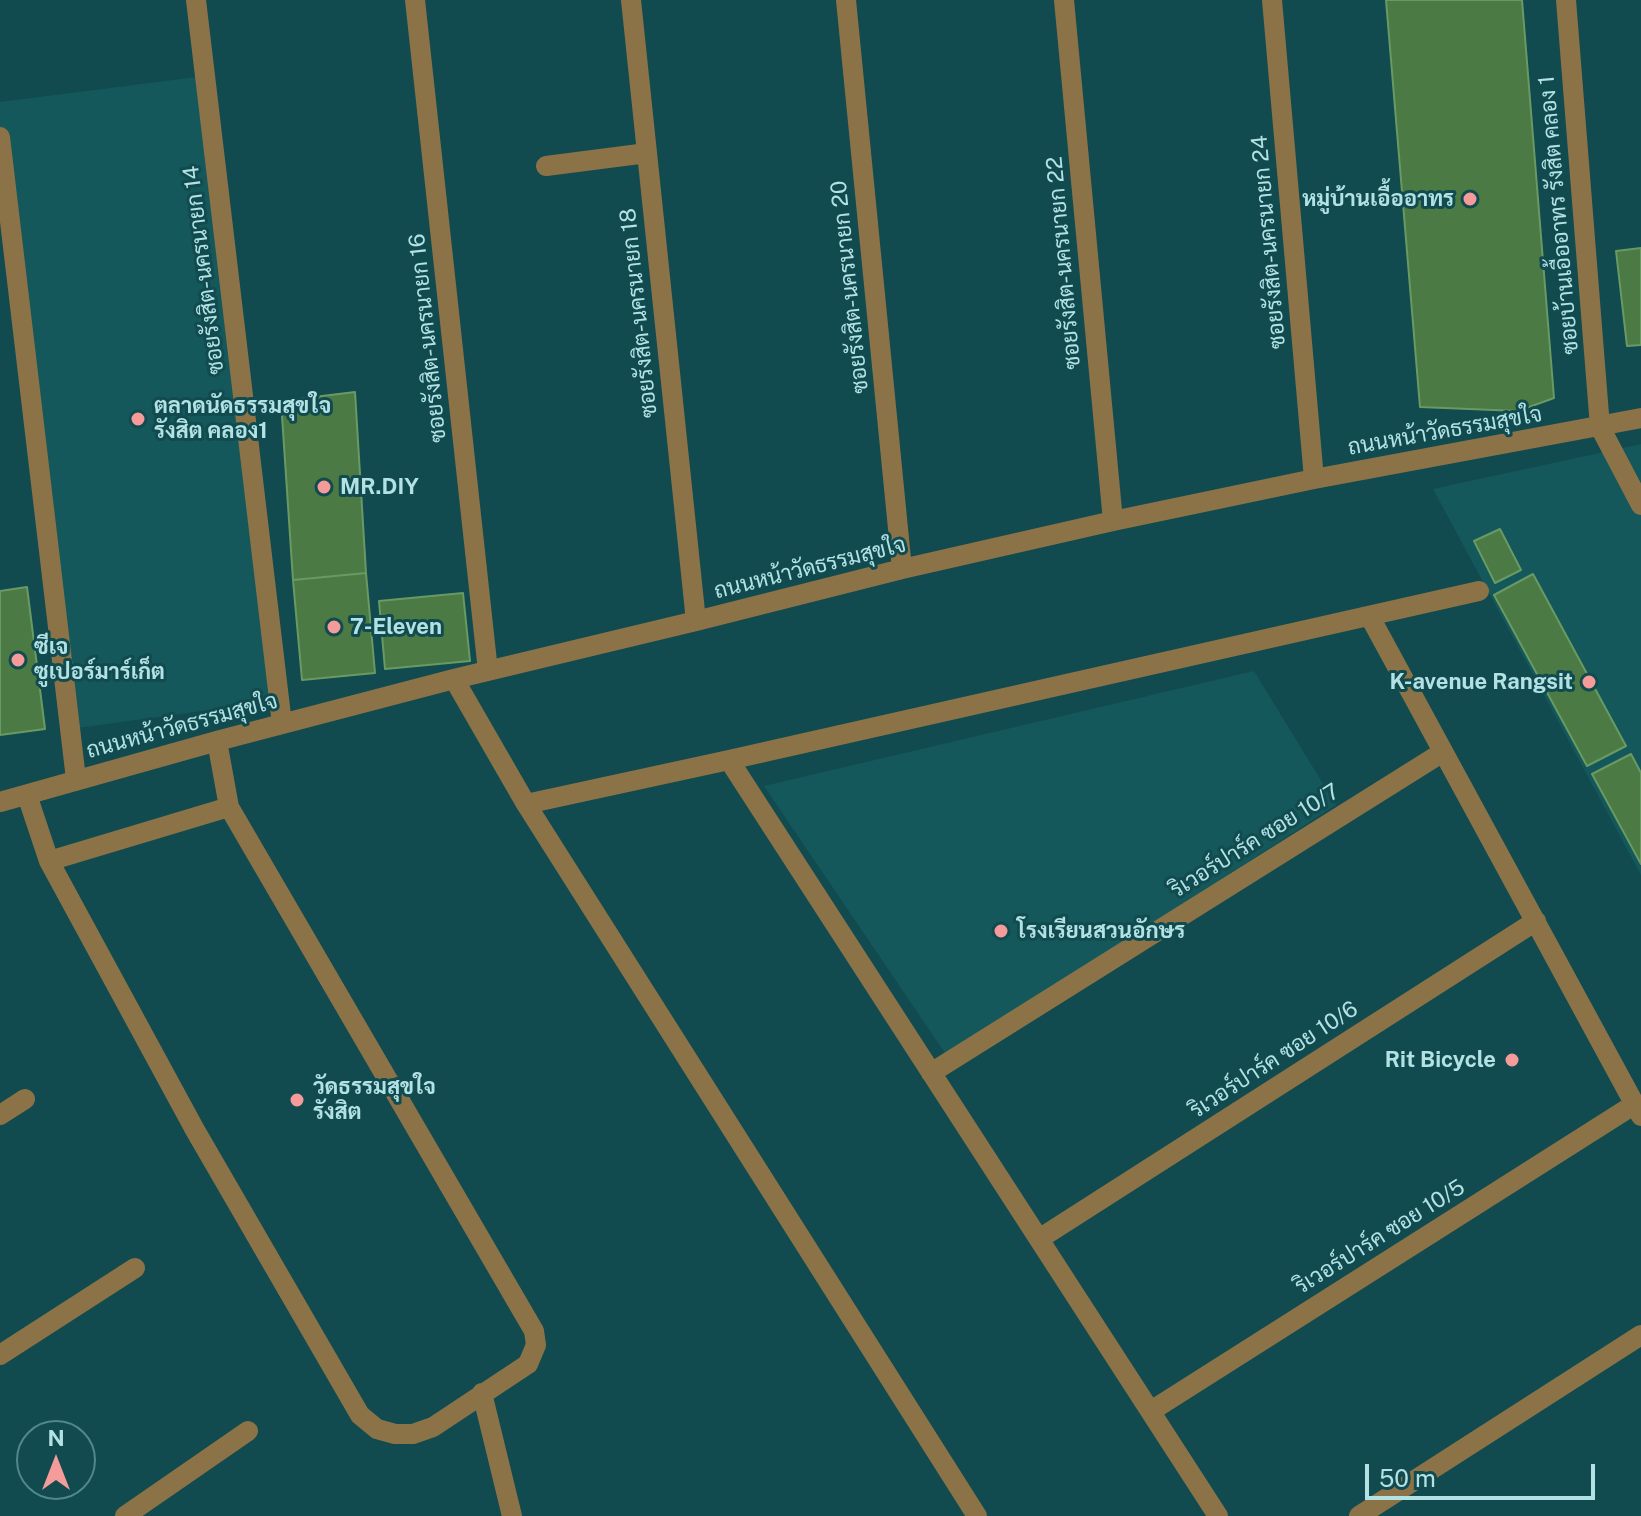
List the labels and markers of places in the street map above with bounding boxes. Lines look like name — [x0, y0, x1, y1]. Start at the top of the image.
place label: หมู่บ้านเอื้ออาทร — [1302, 186, 1454, 212]
marker: หมู่บ้านเอื้ออาทร — [1461, 190, 1479, 208]
place label: ตลาดนัดธรรมสุขใจ รังสิต คลอง1 — [154, 393, 331, 444]
marker: ตลาดนัดธรรมสุขใจ รังสิต คลอง1 — [129, 410, 147, 428]
place label: MR.DIY — [340, 474, 419, 500]
marker: MR.DIY — [315, 478, 333, 496]
place label: 7-Eleven — [350, 614, 442, 640]
marker: 7-Eleven — [325, 618, 343, 636]
place label: ซีเจ ซูเปอร์มาร์เก็ต — [34, 634, 165, 686]
marker: ซีเจ ซูเปอร์มาร์เก็ต — [9, 651, 27, 669]
place label: K-avenue Rangsit — [1389, 669, 1573, 695]
marker: K-avenue Rangsit — [1580, 673, 1598, 691]
place label: โรงเรียนสวนอักษร — [1017, 918, 1185, 944]
marker: โรงเรียนสวนอักษร — [992, 922, 1010, 940]
place label: Rit Bicycle — [1385, 1047, 1496, 1073]
marker: Rit Bicycle — [1503, 1051, 1521, 1069]
place label: วัดธรรมสุขใจ รังสิต — [313, 1074, 436, 1126]
marker: วัดธรรมสุขใจ รังสิต — [288, 1091, 306, 1109]

